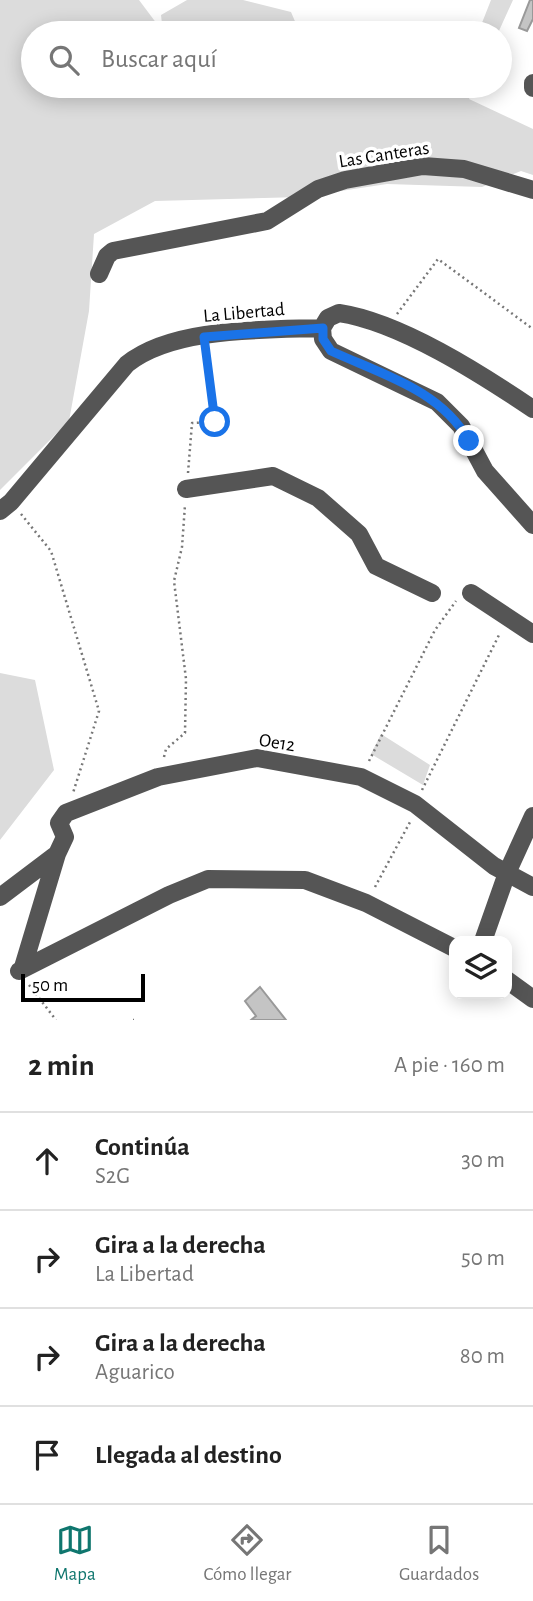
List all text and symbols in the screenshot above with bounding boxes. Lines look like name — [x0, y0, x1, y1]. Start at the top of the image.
search box — [21, 21, 512, 98]
icon: search — [45, 41, 83, 79]
text: Buscar aquí — [101, 46, 217, 72]
street label: Las Canteras — [337, 138, 431, 172]
street label: La Libertad — [202, 300, 286, 326]
route start — [199, 406, 230, 437]
route end — [453, 425, 484, 456]
street label: Oe12 — [258, 731, 297, 755]
map controls — [449, 936, 512, 999]
button: layers — [449, 936, 512, 999]
scale bar — [21, 971, 145, 1003]
text: 50 m — [32, 976, 68, 995]
text: 2 min — [28, 1051, 95, 1081]
text: A pie · 160 m — [394, 1054, 505, 1077]
text: Continúa — [95, 1134, 190, 1160]
icon: ahead — [28, 1142, 66, 1180]
text: 30 m — [461, 1149, 505, 1172]
text: S2G — [95, 1165, 130, 1188]
text: Gira a la derecha — [95, 1232, 266, 1258]
icon: right — [28, 1240, 66, 1278]
text: 50 m — [461, 1247, 505, 1270]
text: La Libertad — [95, 1263, 194, 1286]
text: Gira a la derecha — [95, 1330, 266, 1356]
icon: right — [28, 1338, 66, 1376]
text: 80 m — [460, 1345, 505, 1368]
text: Aguarico — [95, 1361, 175, 1384]
icon: arrive — [28, 1436, 66, 1474]
text: Llegada al destino — [95, 1442, 282, 1468]
tab: Mapa — [54, 1521, 96, 1586]
tab: Cómo llegar — [203, 1521, 291, 1586]
tab: Guardados — [399, 1521, 479, 1586]

